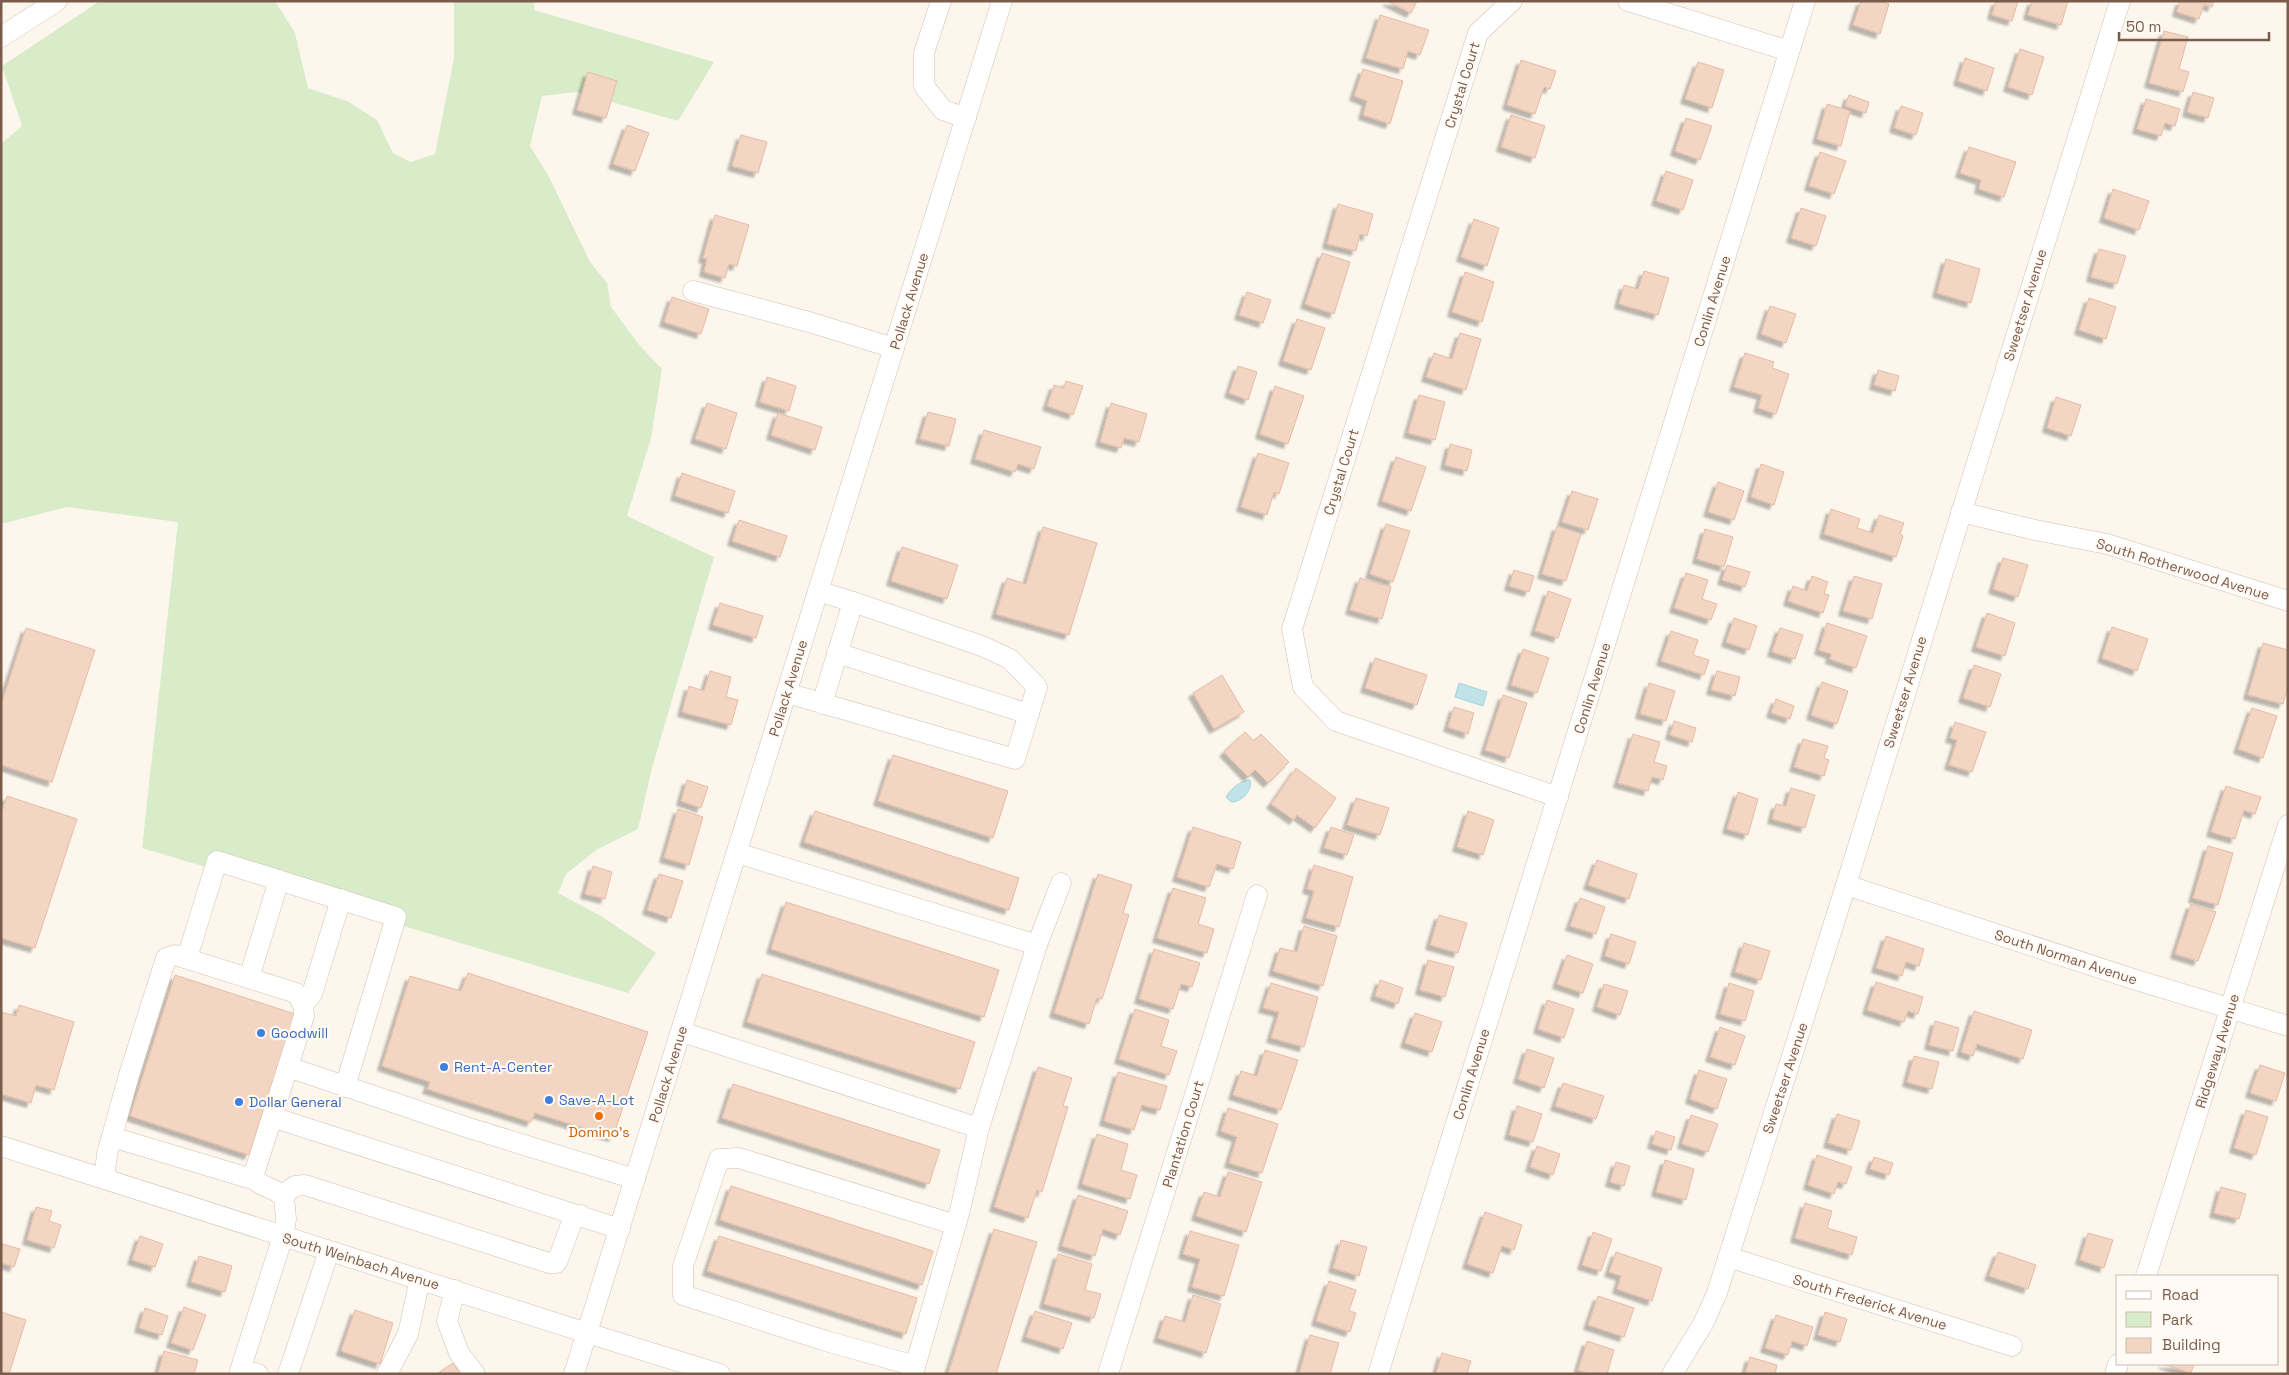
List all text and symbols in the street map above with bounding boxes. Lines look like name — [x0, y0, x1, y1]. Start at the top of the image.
scale bar — [2119, 10, 2269, 42]
text: 50 m — [2126, 17, 2161, 36]
street label: Crystal Court — [1440, 40, 1484, 130]
street label: Sweetser Avenue — [1999, 247, 2051, 363]
street label: Pollack Avenue — [886, 250, 932, 352]
street label: Conlin Avenue — [1690, 253, 1734, 349]
street label: Crystal Court — [1319, 427, 1363, 517]
street label: South Rotherwood Avenue — [2094, 534, 2272, 604]
street label: Sweetser Avenue — [1879, 634, 1931, 750]
street label: Pollack Avenue — [765, 637, 811, 739]
street label: Conlin Avenue — [1570, 640, 1614, 736]
street label: South Norman Avenue — [1992, 925, 2140, 989]
street label: Ridgeway Avenue — [2191, 992, 2243, 1110]
street label: Sweetser Avenue — [1758, 1020, 1812, 1136]
street label: Pollack Avenue — [645, 1023, 691, 1125]
place label: Goodwill — [271, 1024, 328, 1042]
street label: Conlin Avenue — [1449, 1026, 1493, 1122]
marker: Goodwill — [255, 1027, 267, 1039]
place label: Rent-A-Center — [454, 1058, 552, 1076]
marker: Rent-A-Center — [438, 1061, 450, 1073]
street label: Plantation Court — [1158, 1078, 1208, 1190]
place label: Save-A-Lot — [559, 1091, 634, 1109]
place label: Dollar General — [249, 1093, 342, 1111]
marker: Save-A-Lot — [543, 1094, 555, 1106]
marker: Dollar General — [233, 1096, 245, 1108]
marker: Domino's — [593, 1110, 605, 1122]
place label: Domino's — [568, 1123, 630, 1141]
street label: South Weinbach Avenue — [280, 1229, 442, 1293]
street label: South Frederick Avenue — [1791, 1270, 1949, 1334]
legend — [2116, 1275, 2279, 1365]
text: Road — [2162, 1285, 2199, 1304]
text: Park — [2162, 1310, 2193, 1329]
text: Building — [2162, 1335, 2221, 1354]

